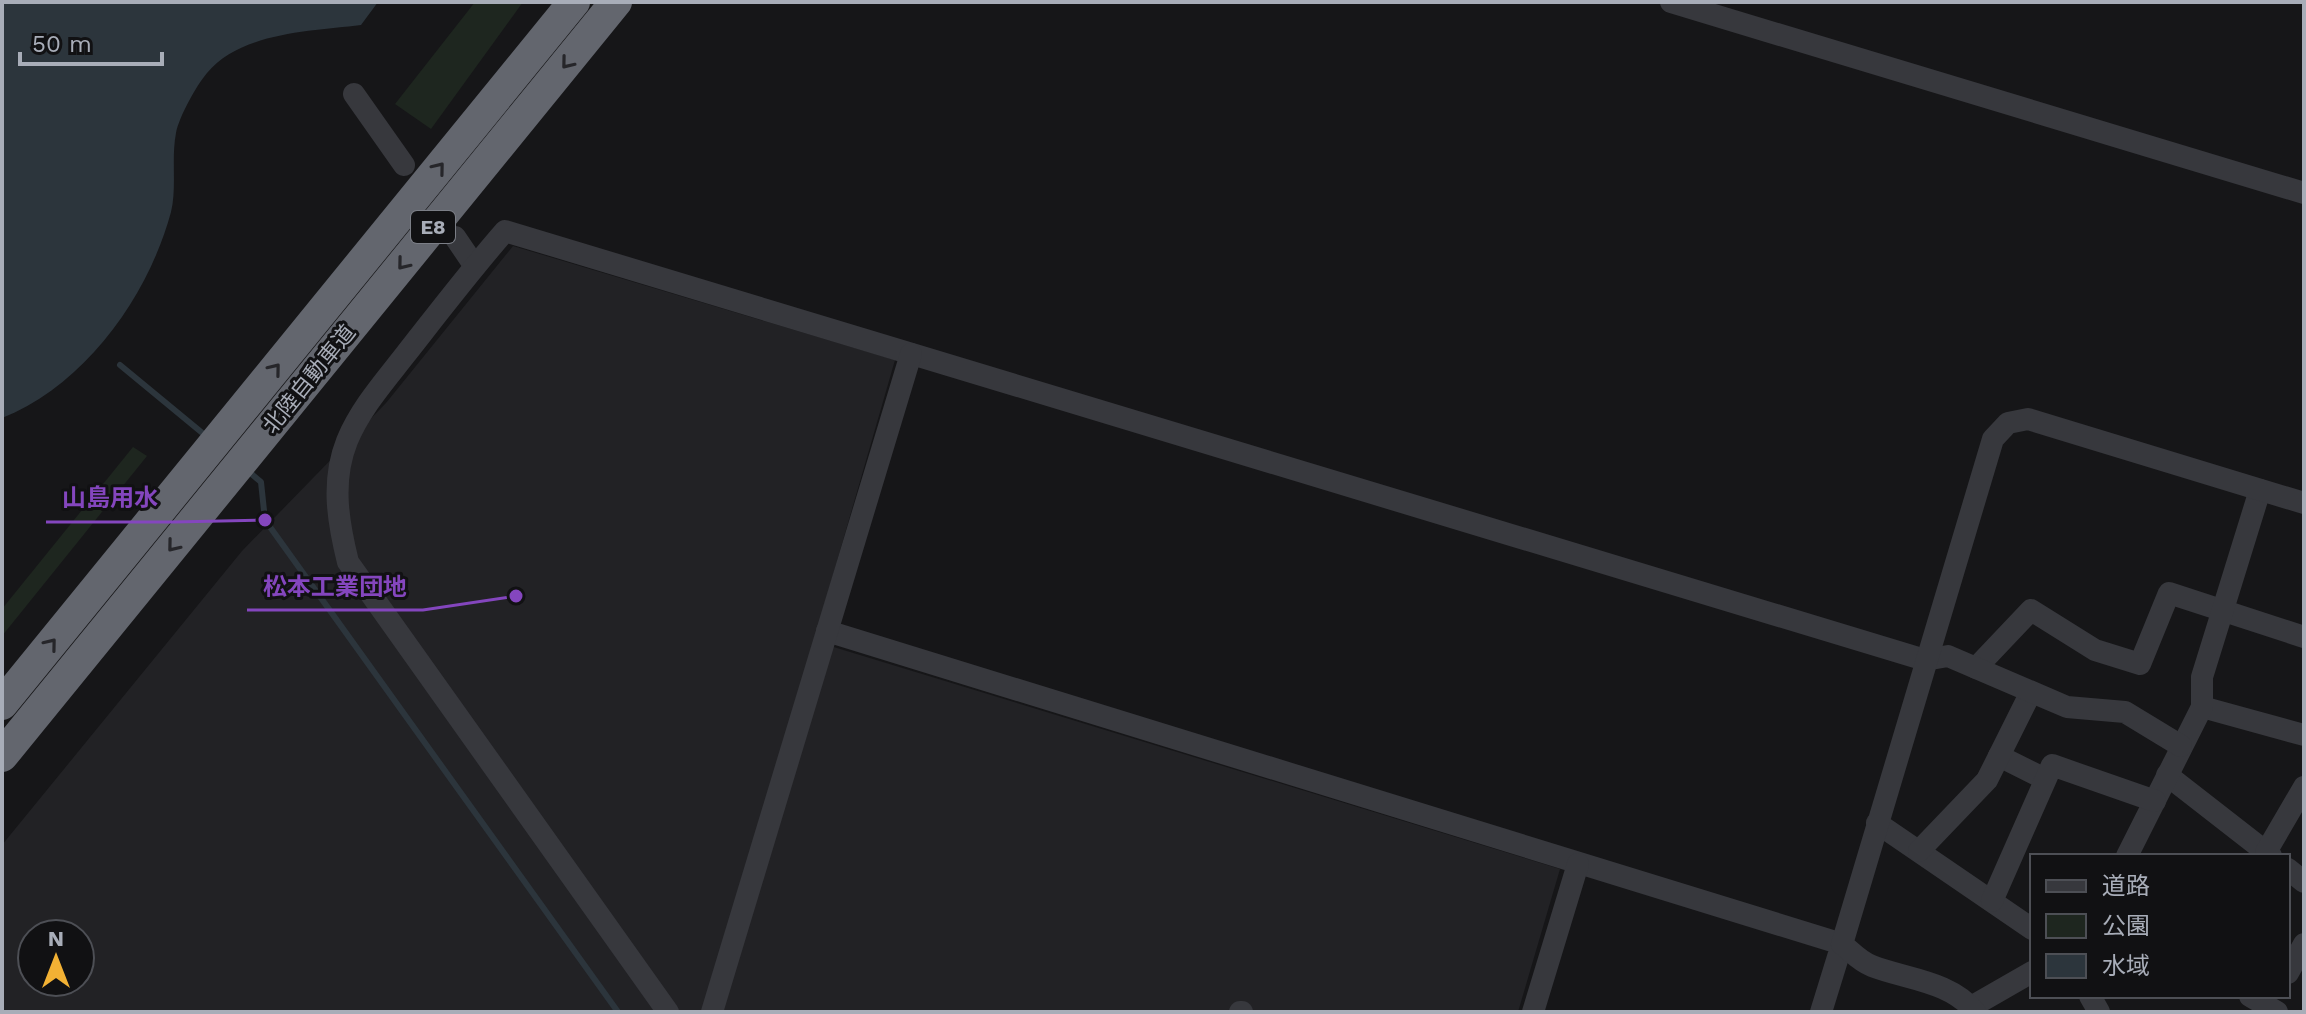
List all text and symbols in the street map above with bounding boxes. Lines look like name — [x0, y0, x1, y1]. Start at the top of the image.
scale bar — [20, 16, 162, 66]
text: 50 m — [32, 30, 92, 58]
one-way arrow — [562, 54, 577, 68]
one-way arrow — [429, 163, 444, 177]
road number: E8 — [411, 211, 455, 243]
one-way arrow — [398, 255, 413, 270]
street label: 北陸自動車道 — [258, 320, 360, 438]
one-way arrow — [265, 364, 280, 379]
callout: 山島用水 — [46, 474, 174, 522]
text: 山島用水 — [62, 484, 158, 512]
one-way arrow — [168, 537, 183, 552]
callout: 松本工業団地 — [247, 562, 423, 610]
text: 松本工業団地 — [263, 573, 407, 601]
one-way arrow — [41, 639, 56, 653]
legend — [2030, 854, 2290, 998]
text: 道路 — [2102, 872, 2150, 900]
text: 公園 — [2102, 912, 2150, 940]
north arrow — [16, 918, 96, 998]
text: N — [48, 926, 64, 951]
text: 水域 — [2102, 952, 2150, 980]

